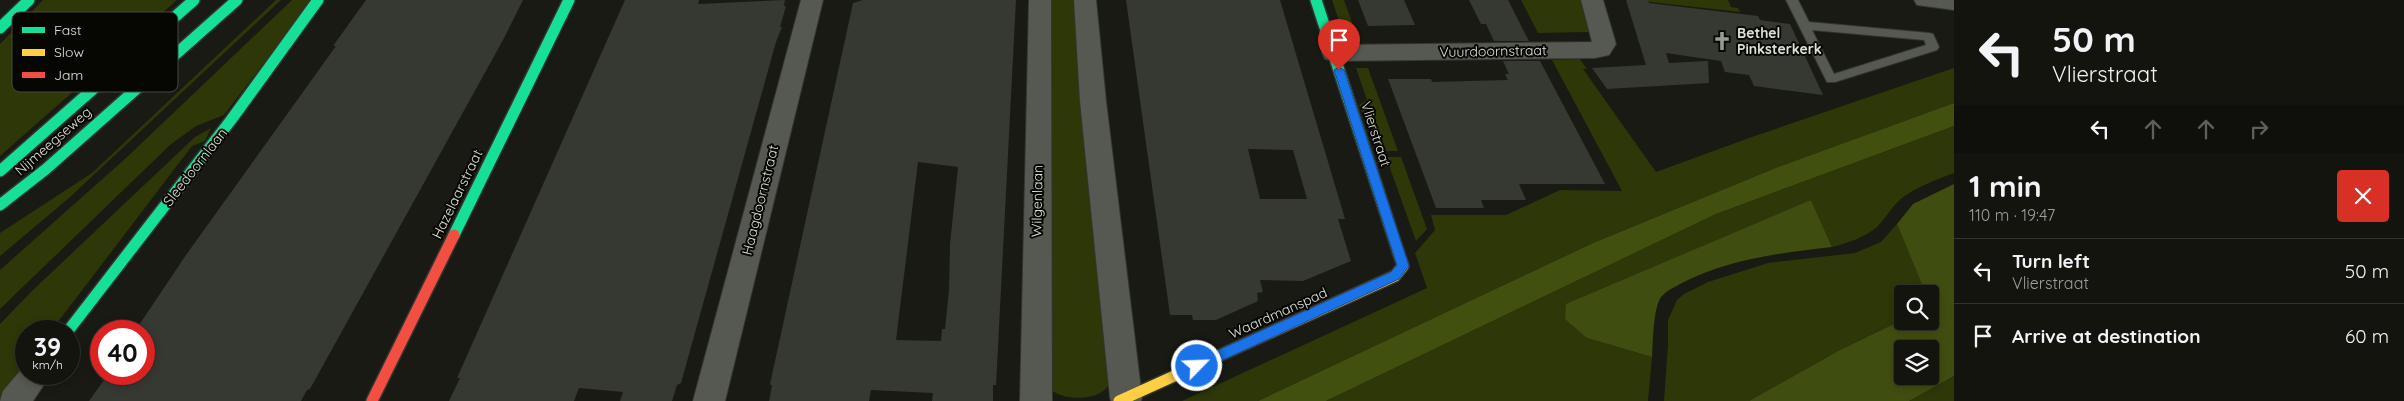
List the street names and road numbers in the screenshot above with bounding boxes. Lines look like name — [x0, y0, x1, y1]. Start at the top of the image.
street label: Vuurdoornstraat — [1439, 41, 1547, 61]
street label: Vlierstraat — [1357, 99, 1395, 169]
street label: Nijmeegseweg — [11, 103, 95, 179]
street label: Sleedoornlaan — [159, 124, 231, 210]
street label: Haagdoornstraat — [738, 143, 782, 257]
street label: Hazelaarstraat — [428, 146, 486, 242]
street label: Wilgenlaan — [1027, 165, 1047, 237]
street label: Waardmanspad — [1226, 283, 1330, 343]

